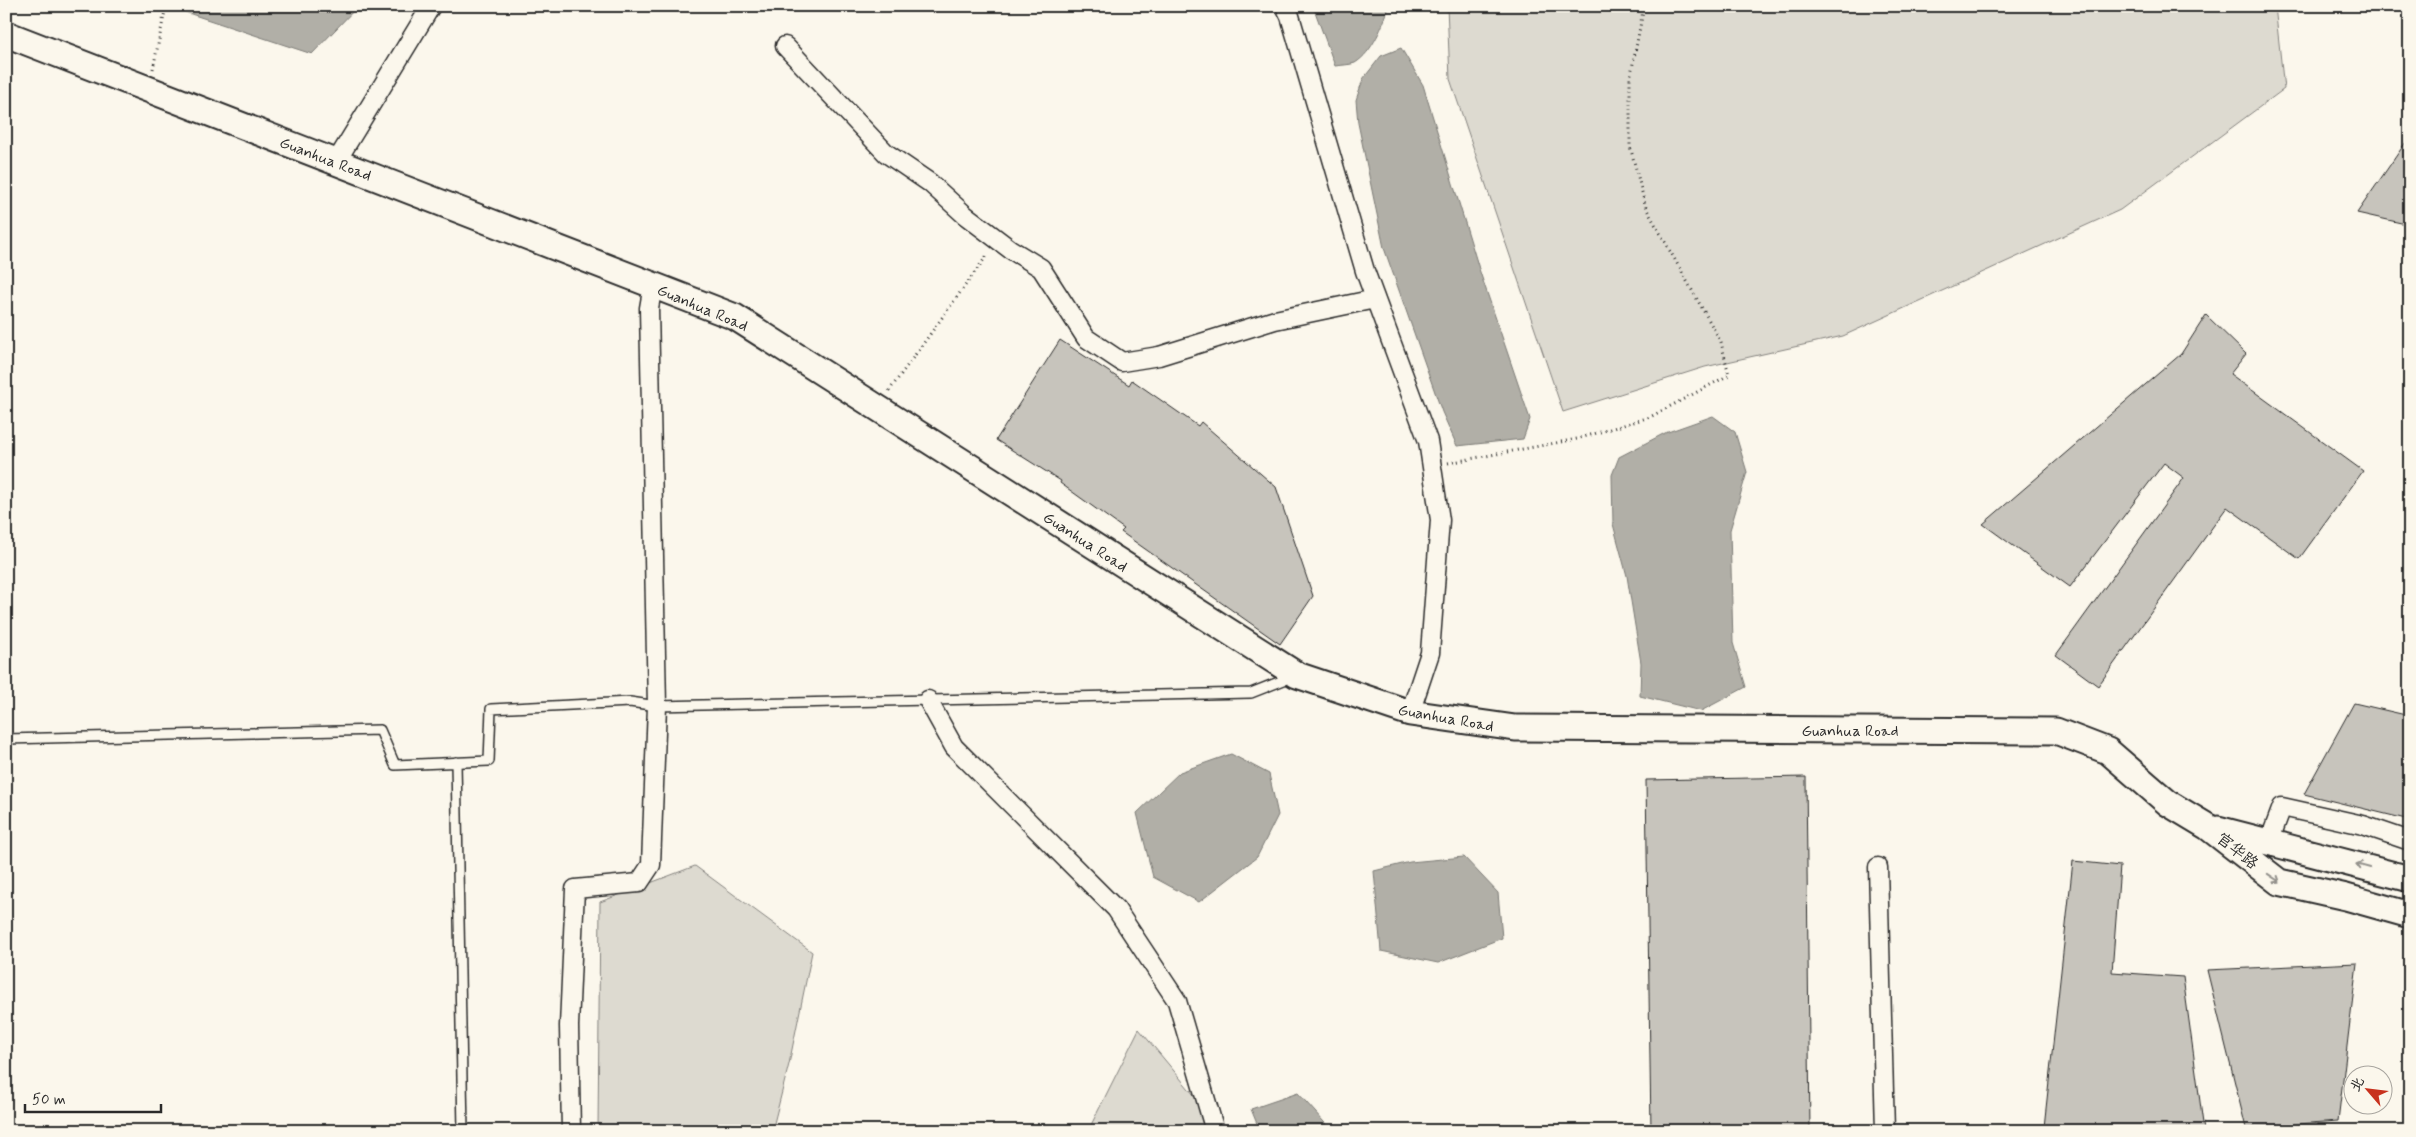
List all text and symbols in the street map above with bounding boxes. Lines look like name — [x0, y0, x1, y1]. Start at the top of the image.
street label: Guanhua Road — [276, 132, 374, 187]
street label: Guanhua Road — [654, 280, 751, 337]
street label: Guanhua Road — [1039, 507, 1132, 577]
street label: Guanhua Road — [1396, 700, 1495, 737]
street label: Guanhua Road — [1802, 721, 1898, 742]
street label: 官华路 — [2212, 828, 2262, 874]
one-way arrow — [2355, 861, 2371, 871]
one-way arrow — [2267, 873, 2281, 883]
north arrow — [2344, 1064, 2394, 1114]
text: 北 — [2346, 1074, 2369, 1095]
scale bar — [25, 1082, 161, 1114]
text: 50 m — [32, 1090, 66, 1110]

